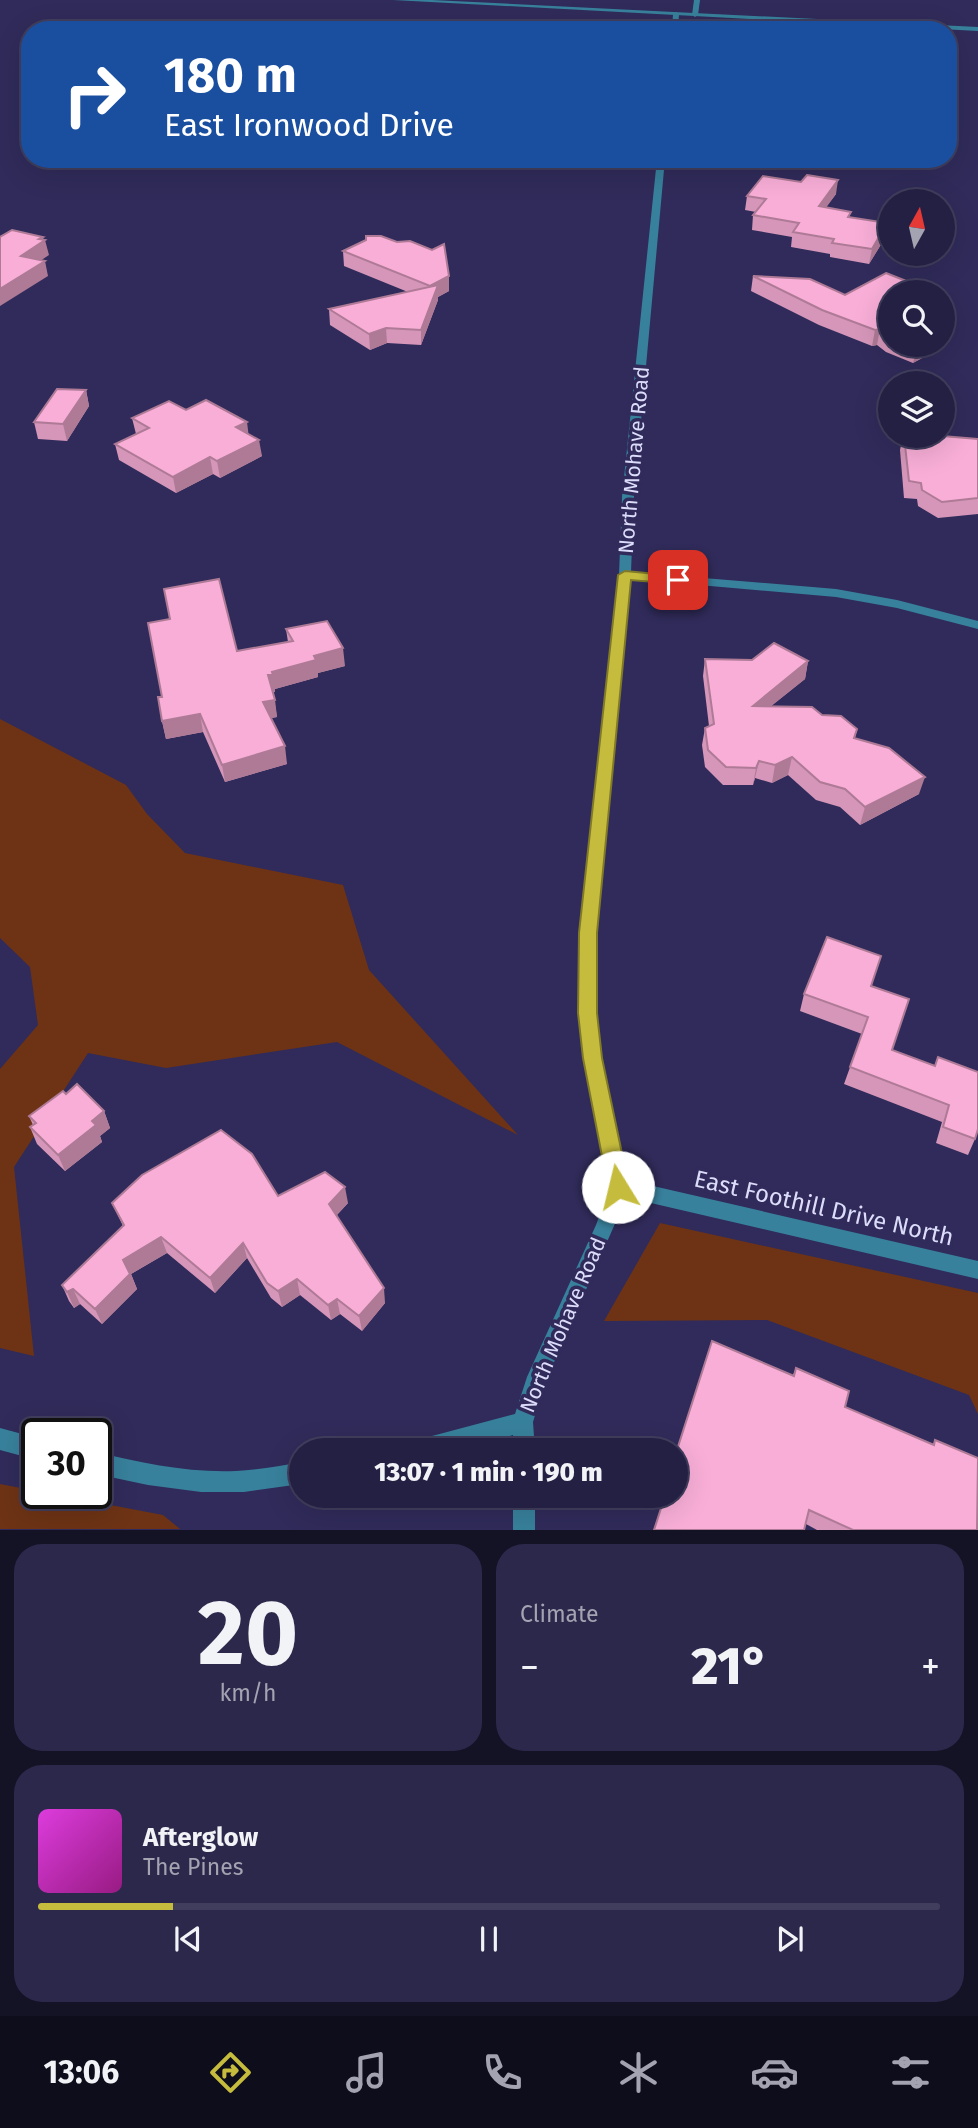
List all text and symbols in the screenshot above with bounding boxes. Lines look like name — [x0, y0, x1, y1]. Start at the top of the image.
text: 180 m — [164, 46, 297, 105]
icon: right — [49, 49, 140, 140]
text: East Ironwood Drive — [164, 106, 454, 144]
north arrow — [878, 189, 956, 266]
map controls — [878, 189, 955, 448]
button: search — [878, 280, 955, 357]
street label: North Mohave Road — [613, 365, 655, 555]
button: layers — [878, 371, 955, 448]
pin — [648, 550, 708, 610]
icon: arrive — [659, 561, 697, 599]
position arrow — [581, 1150, 655, 1224]
street label: East Foothill Drive North — [691, 1164, 957, 1252]
street label: North Mohave Road — [514, 1233, 612, 1417]
speed limit sign: 30 — [21, 1418, 112, 1509]
text: 13:07 · 1 min · 190 m — [374, 1457, 603, 1488]
text: 20 — [198, 1579, 298, 1688]
text: Climate — [520, 1600, 599, 1628]
text: 21° — [691, 1635, 769, 1698]
text: − — [520, 1644, 539, 1690]
text: + — [921, 1644, 940, 1690]
text: km/h — [220, 1679, 276, 1707]
text: Afterglow — [143, 1822, 258, 1853]
text: The Pines — [143, 1853, 244, 1881]
icon: previous — [169, 1920, 207, 1958]
icon: pause — [470, 1920, 508, 1958]
icon: next — [771, 1920, 809, 1958]
icon: directions — [206, 2048, 255, 2097]
icon: music — [342, 2048, 391, 2097]
icon: phone — [478, 2048, 527, 2097]
icon: climate — [614, 2048, 663, 2097]
icon: car — [750, 2048, 799, 2097]
icon: filters — [886, 2048, 935, 2097]
text: 13:06 — [43, 2053, 119, 2091]

